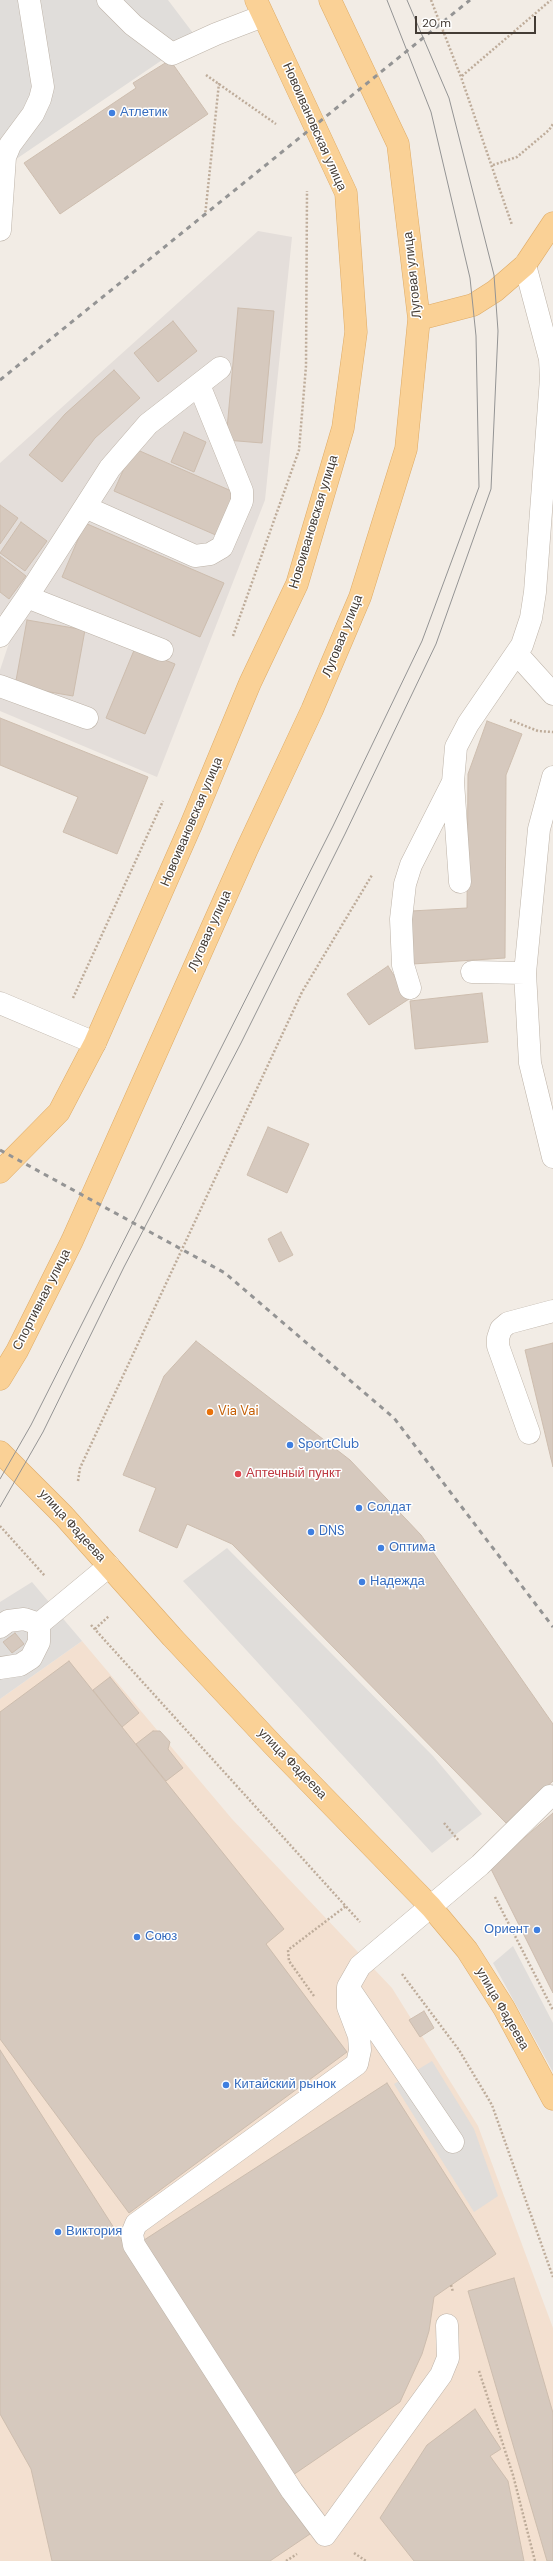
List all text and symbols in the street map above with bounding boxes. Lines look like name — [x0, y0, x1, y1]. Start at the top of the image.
scale bar — [417, 8, 538, 34]
text: 20 m — [422, 15, 451, 31]
street label: Новоивановская улица — [279, 60, 349, 194]
place label: Атлетик — [120, 105, 167, 121]
marker: Атлетик — [107, 108, 117, 118]
street label: Луговая улица — [401, 231, 425, 319]
street label: Новоивановская улица — [286, 453, 342, 591]
street label: Луговая улица — [319, 593, 367, 679]
street label: Новоивановская улица — [158, 755, 226, 889]
street label: Луговая улица — [185, 888, 235, 974]
street label: Спортивная улица — [10, 1247, 74, 1353]
place label: Via Vai — [218, 1404, 259, 1420]
marker: Via Vai — [205, 1407, 215, 1417]
place label: SportClub — [298, 1437, 359, 1453]
marker: SportClub — [285, 1440, 295, 1450]
place label: Аптечный пункт — [246, 1466, 341, 1482]
marker: Аптечный пункт — [233, 1469, 243, 1479]
street label: улица Фадеева — [35, 1486, 109, 1566]
place label: Солдат — [367, 1500, 411, 1516]
marker: Солдат — [354, 1503, 364, 1513]
place label: DNS — [319, 1524, 344, 1540]
marker: DNS — [306, 1527, 316, 1537]
place label: Оптима — [389, 1540, 436, 1556]
marker: Оптима — [376, 1543, 386, 1553]
place label: Надежда — [370, 1574, 425, 1590]
marker: Надежда — [357, 1577, 367, 1587]
street label: улица Фадеева — [254, 1725, 330, 1803]
place label: Ориент — [484, 1922, 529, 1938]
marker: Ориент — [532, 1925, 542, 1935]
place label: Союз — [145, 1929, 177, 1945]
marker: Союз — [132, 1932, 142, 1942]
street label: улица Фадеева — [472, 1965, 532, 2053]
place label: Китайский рынок — [234, 2077, 336, 2093]
marker: Китайский рынок — [221, 2080, 231, 2090]
place label: Виктория — [66, 2224, 122, 2240]
marker: Виктория — [53, 2227, 63, 2237]

